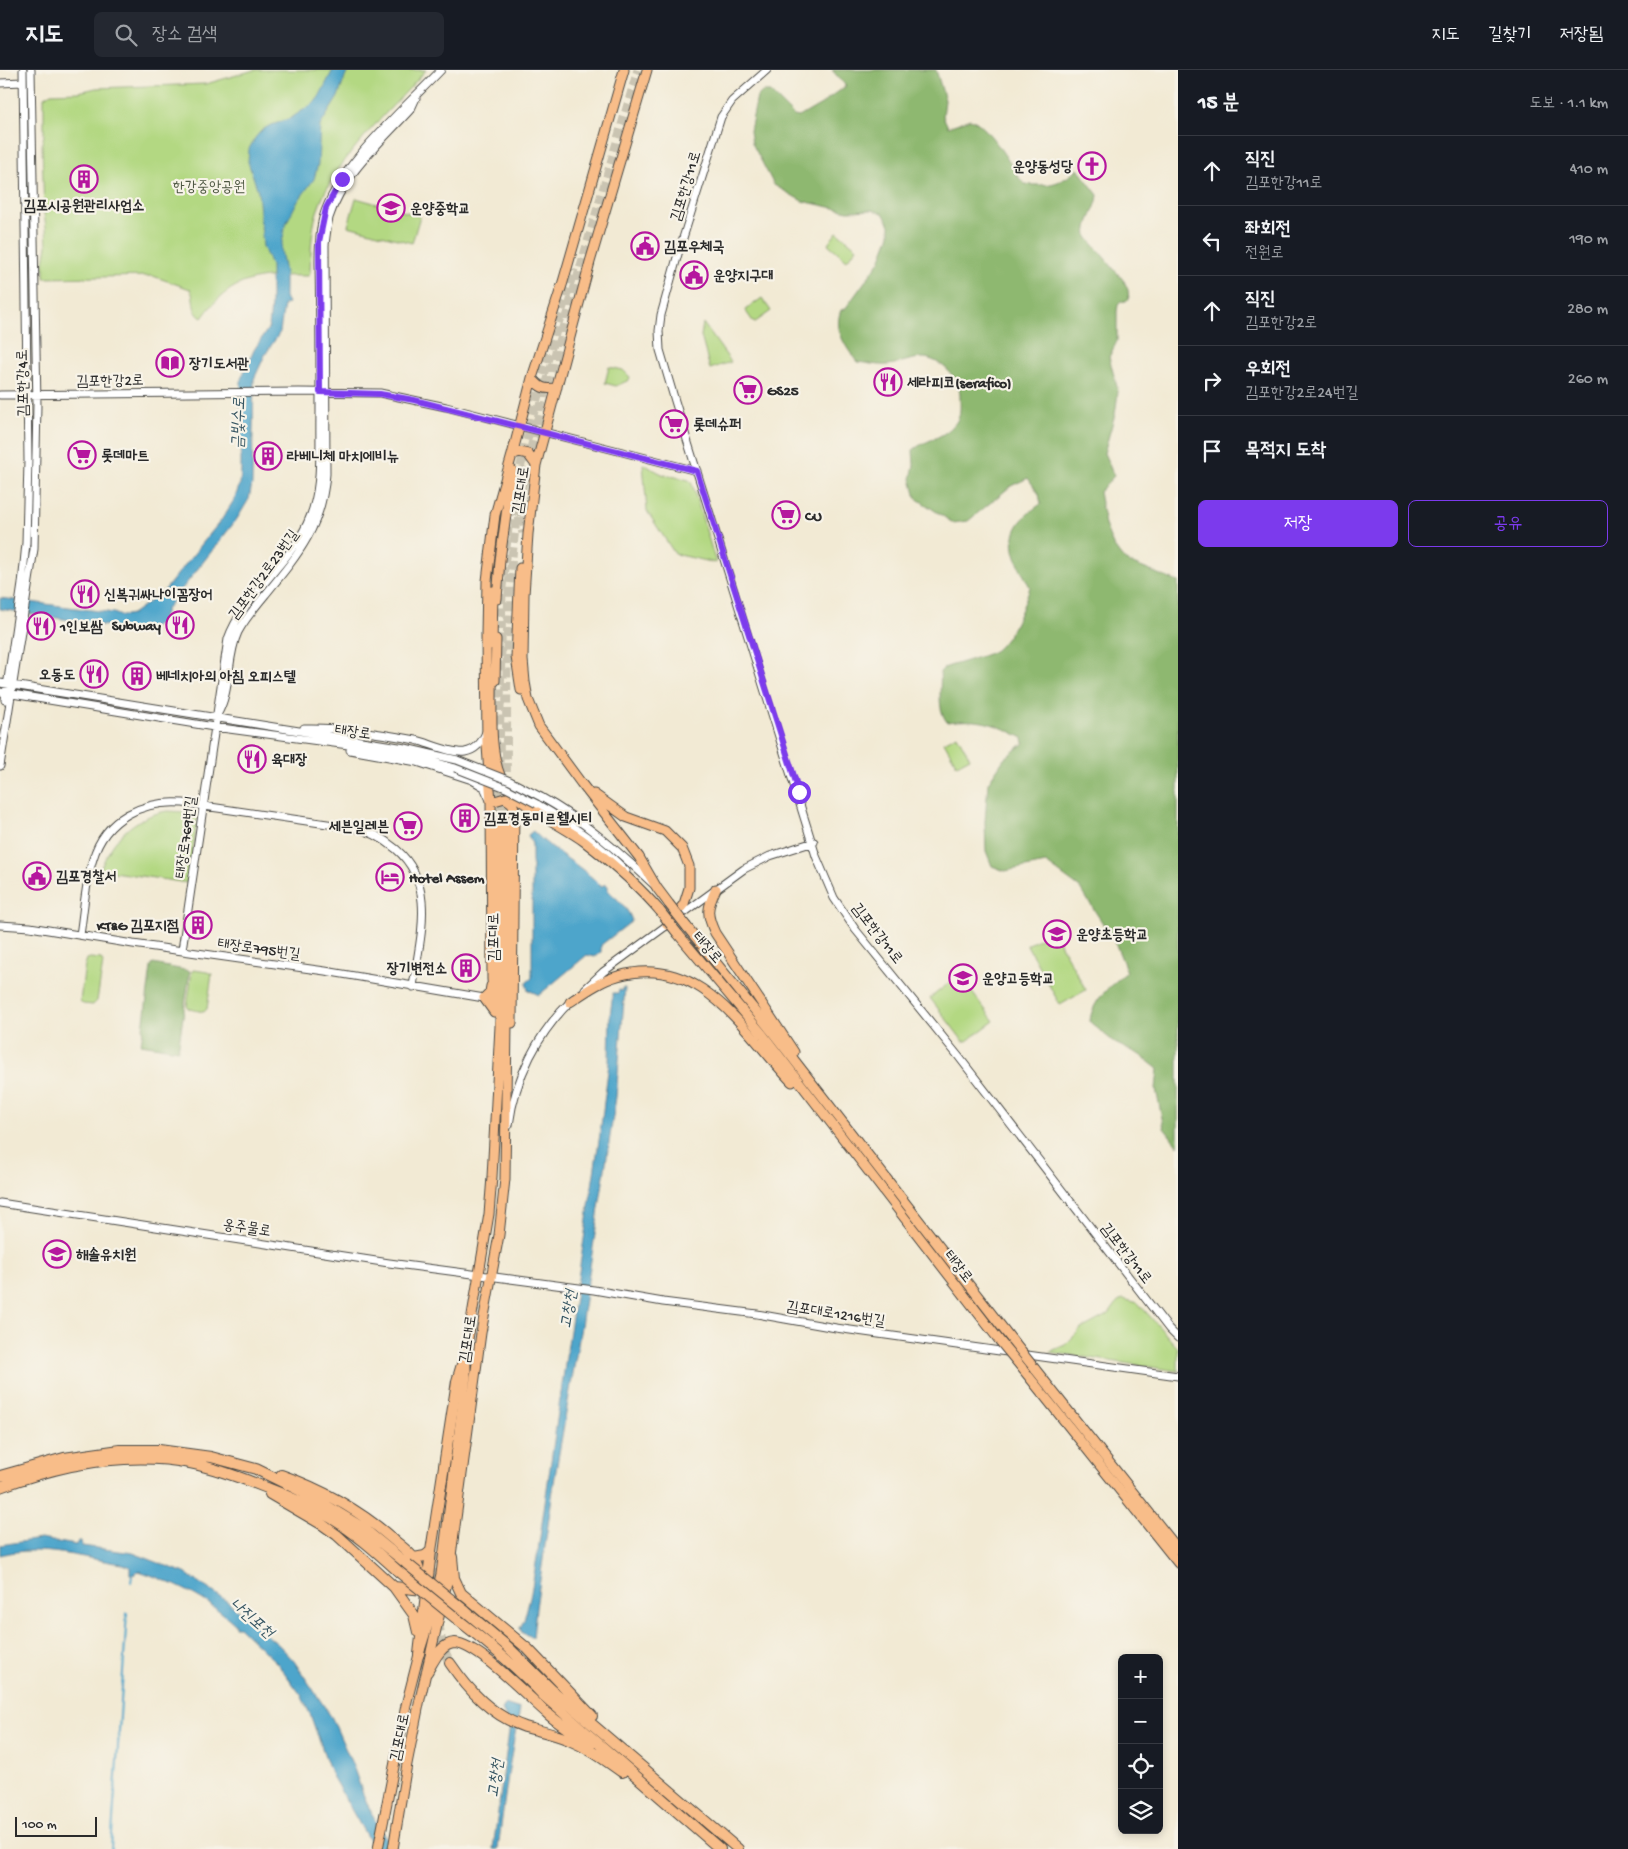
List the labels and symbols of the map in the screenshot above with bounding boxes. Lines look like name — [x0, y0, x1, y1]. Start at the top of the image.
street label: 김포한강11로 — [668, 149, 706, 224]
church icon: 운양동성당 — [1077, 151, 1107, 181]
place label: 운양동성당 — [1013, 159, 1073, 177]
building icon: 김포시공원관리사업소 — [69, 164, 99, 194]
route end — [331, 168, 354, 191]
park label: 한강중앙공원 — [173, 179, 245, 197]
school or university icon: 운양중학교 — [376, 193, 406, 223]
place label: 김포시공원관리사업소 — [24, 198, 144, 216]
place label: 운양중학교 — [410, 201, 470, 219]
public building icon: 김포우체국 — [630, 231, 660, 261]
place label: 김포우체국 — [664, 239, 724, 257]
public building icon: 운양지구대 — [679, 260, 709, 290]
place label: 운양지구대 — [713, 268, 773, 286]
library icon: 장기도서관 — [155, 348, 185, 378]
street label: 김포한강4로 — [14, 349, 34, 417]
place label: 장기도서관 — [189, 356, 249, 374]
restaurant icon: 세라피코(serafico) — [873, 367, 903, 397]
street label: 김포한강2로 — [76, 372, 144, 392]
supermarket icon: GS25 — [733, 375, 763, 405]
place label: 세라피코(serafico) — [907, 375, 1011, 393]
place label: GS25 — [767, 383, 799, 401]
water label: 금빛수로 — [230, 397, 251, 449]
supermarket icon: 롯데슈퍼 — [659, 409, 689, 439]
place label: 롯데슈퍼 — [693, 417, 741, 435]
supermarket icon: 롯데마트 — [67, 440, 97, 470]
building icon: 라베니체 마치에비뉴 — [253, 441, 283, 471]
place label: 롯데마트 — [101, 448, 149, 466]
place label: 라베니체 마치에비뉴 — [286, 449, 399, 467]
street label: 김포대로 — [510, 465, 534, 515]
supermarket icon: CU — [771, 500, 801, 530]
place label: CU — [804, 508, 822, 526]
street label: 김포한강2로23번길 — [226, 527, 303, 624]
restaurant icon: 신복귀싸나이꼼장어 — [70, 579, 100, 609]
place label: 신복귀싸나이꼼장어 — [104, 587, 213, 605]
restaurant icon: Subway — [165, 610, 195, 640]
restaurant icon: 1인보쌈 — [26, 611, 56, 641]
place label: Subway — [112, 618, 162, 636]
place label: 1인보쌈 — [59, 619, 103, 637]
restaurant icon: 오동도 — [79, 659, 109, 689]
building icon: 베네치아의 아침 오피스텔 — [122, 661, 152, 691]
place label: 오동도 — [39, 667, 75, 685]
place label: 베네치아의 아침 오피스텔 — [156, 669, 296, 687]
street label: 태장로 — [334, 722, 372, 744]
restaurant icon: 육대장 — [237, 744, 267, 774]
place label: 육대장 — [271, 752, 307, 770]
route start — [788, 781, 811, 804]
street label: 태장로769번길 — [172, 795, 202, 880]
building icon: 김포경동미르웰시티 — [450, 803, 480, 833]
supermarket icon: 세븐일레븐 — [393, 811, 423, 841]
place label: 김포경동미르웰시티 — [484, 811, 593, 829]
place label: 세븐일레븐 — [329, 819, 389, 837]
public building icon: 김포경찰서 — [22, 861, 52, 891]
hotel icon: Hotel Assem — [375, 862, 405, 892]
place label: 김포경찰서 — [56, 869, 116, 887]
place label: Hotel Assem — [409, 870, 485, 888]
street label: 김포한강11로 — [847, 900, 906, 968]
building icon: KT&G 김포지점 — [183, 910, 213, 940]
street label: 김포대로 — [486, 913, 504, 961]
place label: KT&G 김포지점 — [96, 918, 179, 936]
school or university icon: 운양초등학교 — [1042, 919, 1072, 949]
place label: 운양초등학교 — [1076, 927, 1148, 945]
street label: 태장로 — [688, 929, 725, 968]
street label: 태장로795번길 — [216, 935, 301, 965]
building icon: 장기변전소 — [451, 953, 481, 983]
place label: 장기변전소 — [387, 961, 447, 979]
school or university icon: 운양고등학교 — [948, 963, 978, 993]
place label: 운양고등학교 — [982, 971, 1054, 989]
street label: 옹주물로 — [221, 1216, 272, 1242]
street label: 김포한강11로 — [1096, 1220, 1155, 1288]
school or university icon: 해솔유치원 — [42, 1239, 72, 1269]
place label: 해솔유치원 — [76, 1246, 136, 1265]
street label: 태장로 — [939, 1247, 976, 1287]
water label: 고창천 — [558, 1287, 583, 1330]
street label: 김포대로1216번길 — [785, 1298, 886, 1332]
street label: 김포대로 — [457, 1314, 481, 1364]
water label: 나진포천 — [225, 1596, 278, 1645]
street label: 김포대로 — [388, 1712, 414, 1763]
water label: 고창천 — [485, 1756, 510, 1799]
scale bar — [15, 1814, 98, 1837]

